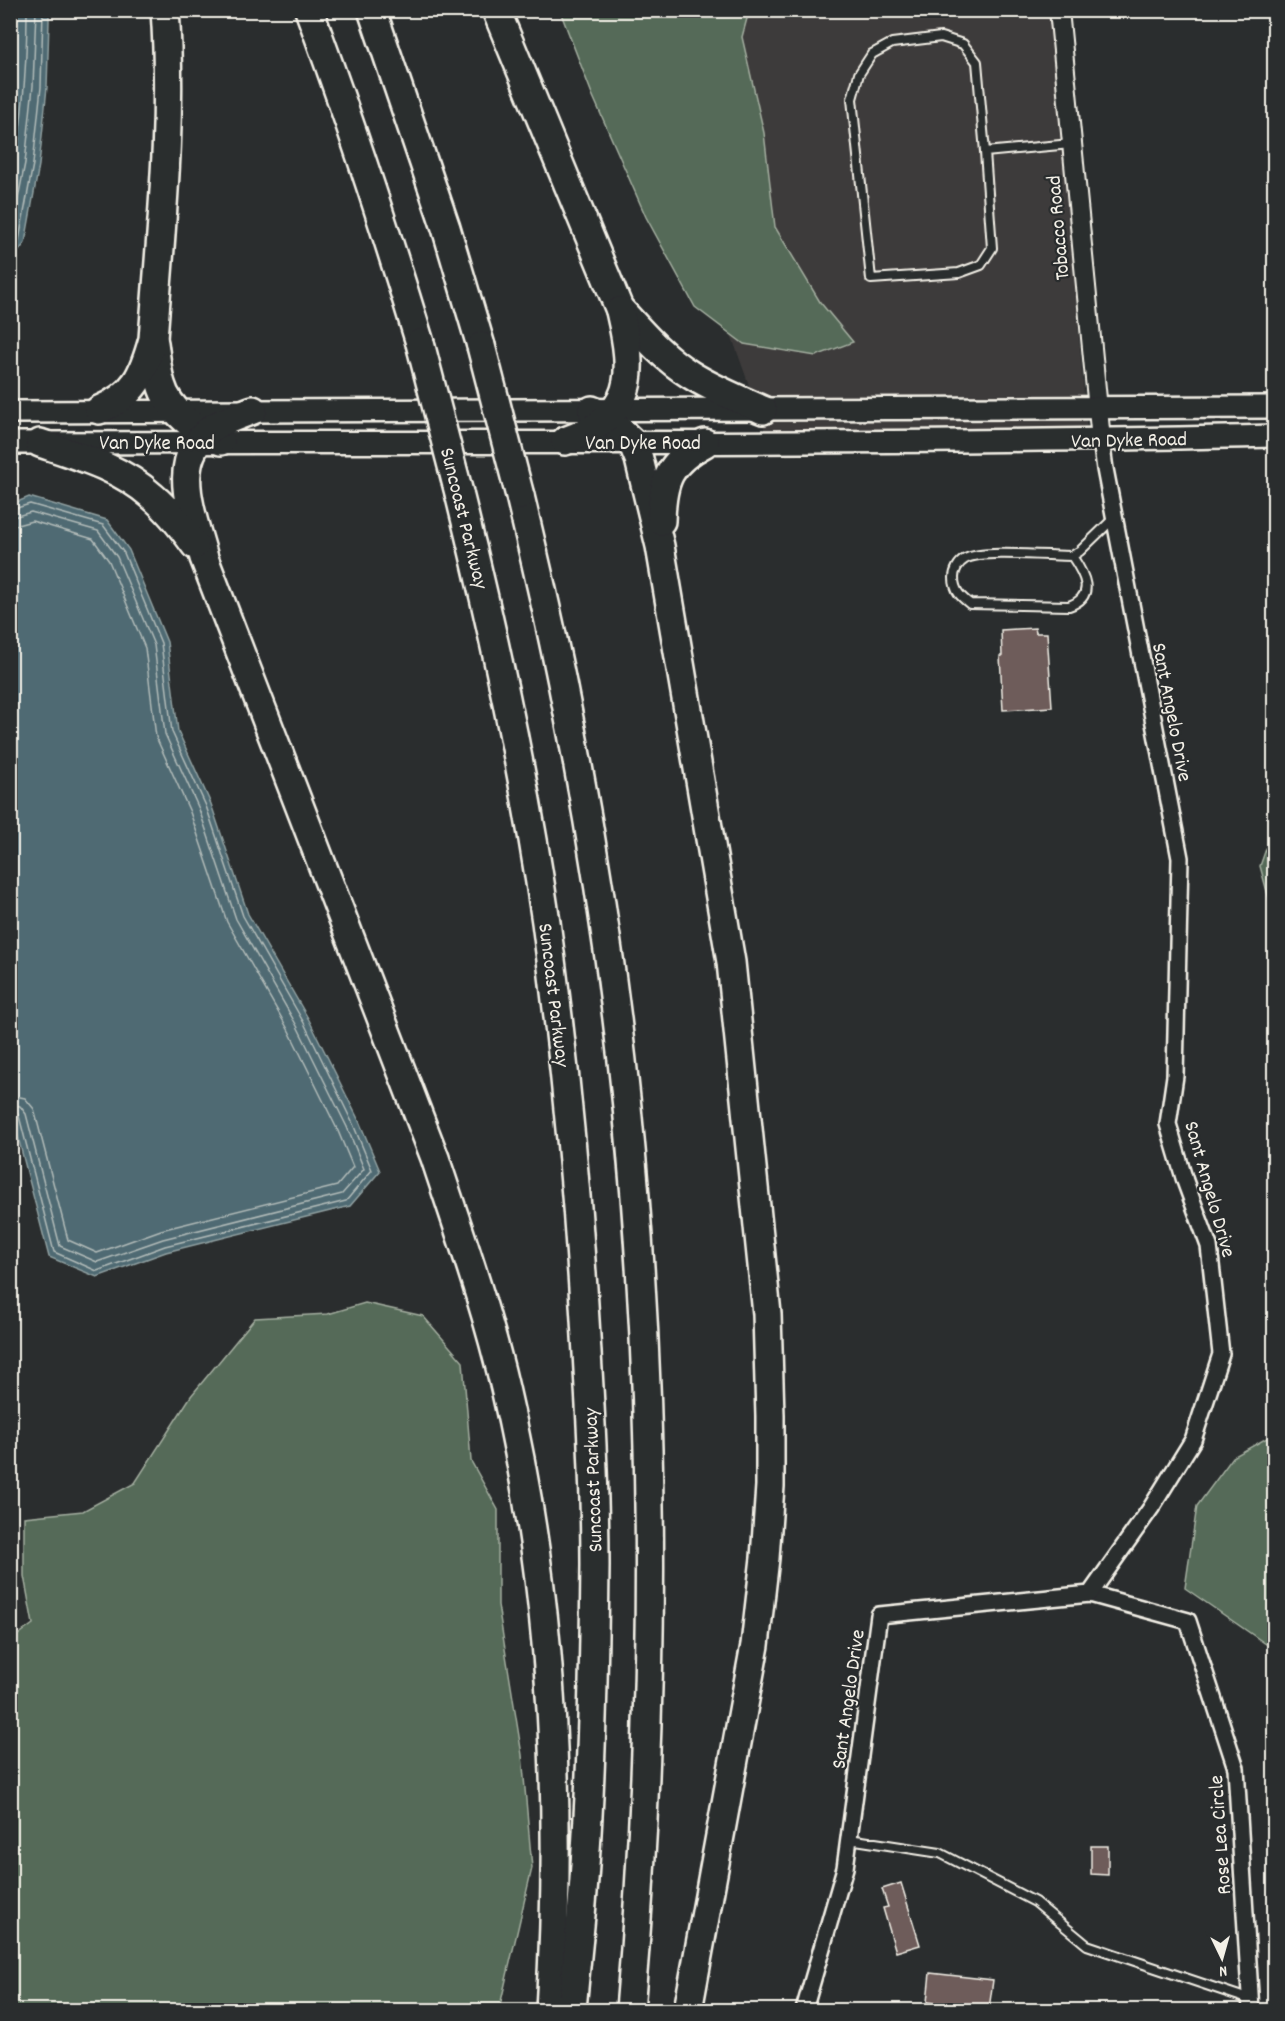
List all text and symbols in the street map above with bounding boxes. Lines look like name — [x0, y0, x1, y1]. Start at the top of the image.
street label: Tobacco Road — [1040, 174, 1080, 281]
street label: Van Dyke Road — [1071, 426, 1187, 458]
street label: Van Dyke Road — [99, 430, 215, 460]
street label: Van Dyke Road — [585, 430, 701, 460]
street label: Suncoast Parkway — [430, 445, 494, 593]
street label: Sant Angelo Drive — [1142, 641, 1198, 784]
street label: Suncoast Parkway — [528, 922, 576, 1069]
street label: Sant Angelo Drive — [1174, 1118, 1242, 1262]
street label: Suncoast Parkway — [577, 1407, 613, 1553]
street label: Sant Angelo Drive — [825, 1628, 875, 1771]
street label: Rose Lea Circle — [1203, 1774, 1241, 1896]
north arrow — [1192, 1928, 1252, 1988]
text: N — [1218, 1959, 1228, 1982]

